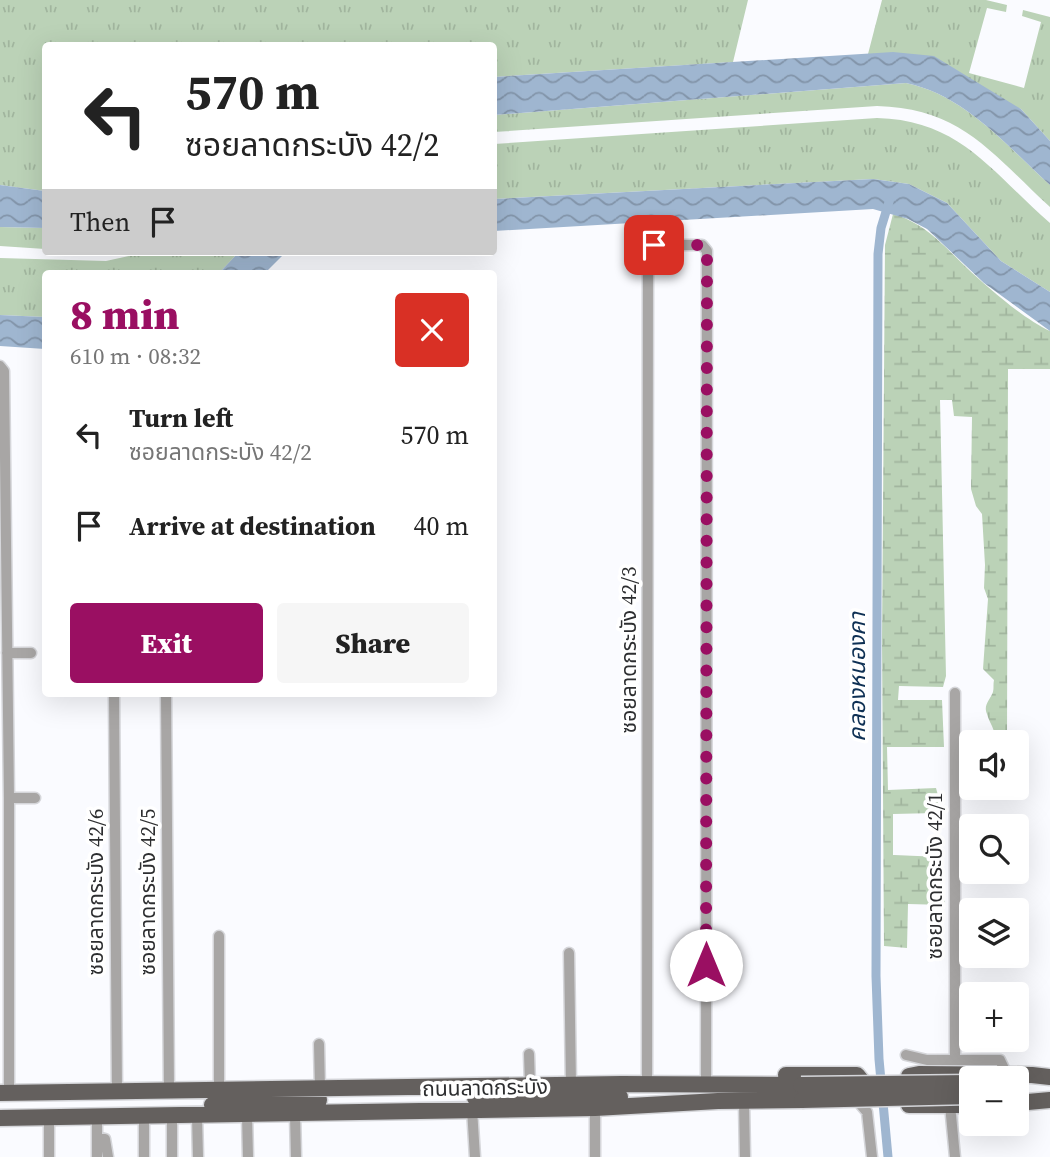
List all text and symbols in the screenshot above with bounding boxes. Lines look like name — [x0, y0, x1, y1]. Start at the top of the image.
text: 570 m — [185, 58, 320, 125]
icon: left — [70, 70, 161, 161]
text: ซอยลาดกระบัง 42/2 — [185, 123, 439, 167]
icon: arrive — [144, 203, 182, 241]
text: Then — [70, 204, 130, 240]
pin — [624, 215, 684, 275]
icon: arrive — [635, 226, 673, 264]
text: 8 min — [70, 285, 180, 343]
button: close — [395, 293, 469, 367]
text: 610 m · 08:32 — [70, 340, 201, 372]
text: Turn left — [129, 400, 233, 436]
icon: left — [70, 416, 108, 454]
text: 570 m — [401, 417, 469, 453]
text: ซอยลาดกระบัง 42/2 — [129, 436, 312, 468]
icon: arrive — [70, 507, 108, 545]
text: Arrive at destination — [129, 508, 376, 544]
text: 40 m — [414, 508, 469, 544]
street label: ซอยลาดกระบัง 42/3 — [614, 567, 643, 733]
button: Exit — [70, 603, 263, 683]
button: Share — [277, 603, 469, 683]
water label: คลองหนองคา — [841, 611, 873, 742]
map controls — [959, 730, 1029, 1136]
button: sound — [959, 730, 1029, 800]
street label: ซอยลาดกระบัง 42/1 — [920, 793, 949, 959]
street label: ซอยลาดกระบัง 42/6 — [81, 809, 110, 975]
street label: ซอยลาดกระบัง 42/5 — [133, 809, 162, 975]
button: search — [959, 814, 1029, 884]
button: layers — [959, 898, 1029, 968]
position arrow — [669, 928, 743, 1002]
button: + — [959, 982, 1029, 1052]
button: − — [959, 1066, 1029, 1136]
street label: ถนนลาดกระบัง — [422, 1072, 548, 1103]

